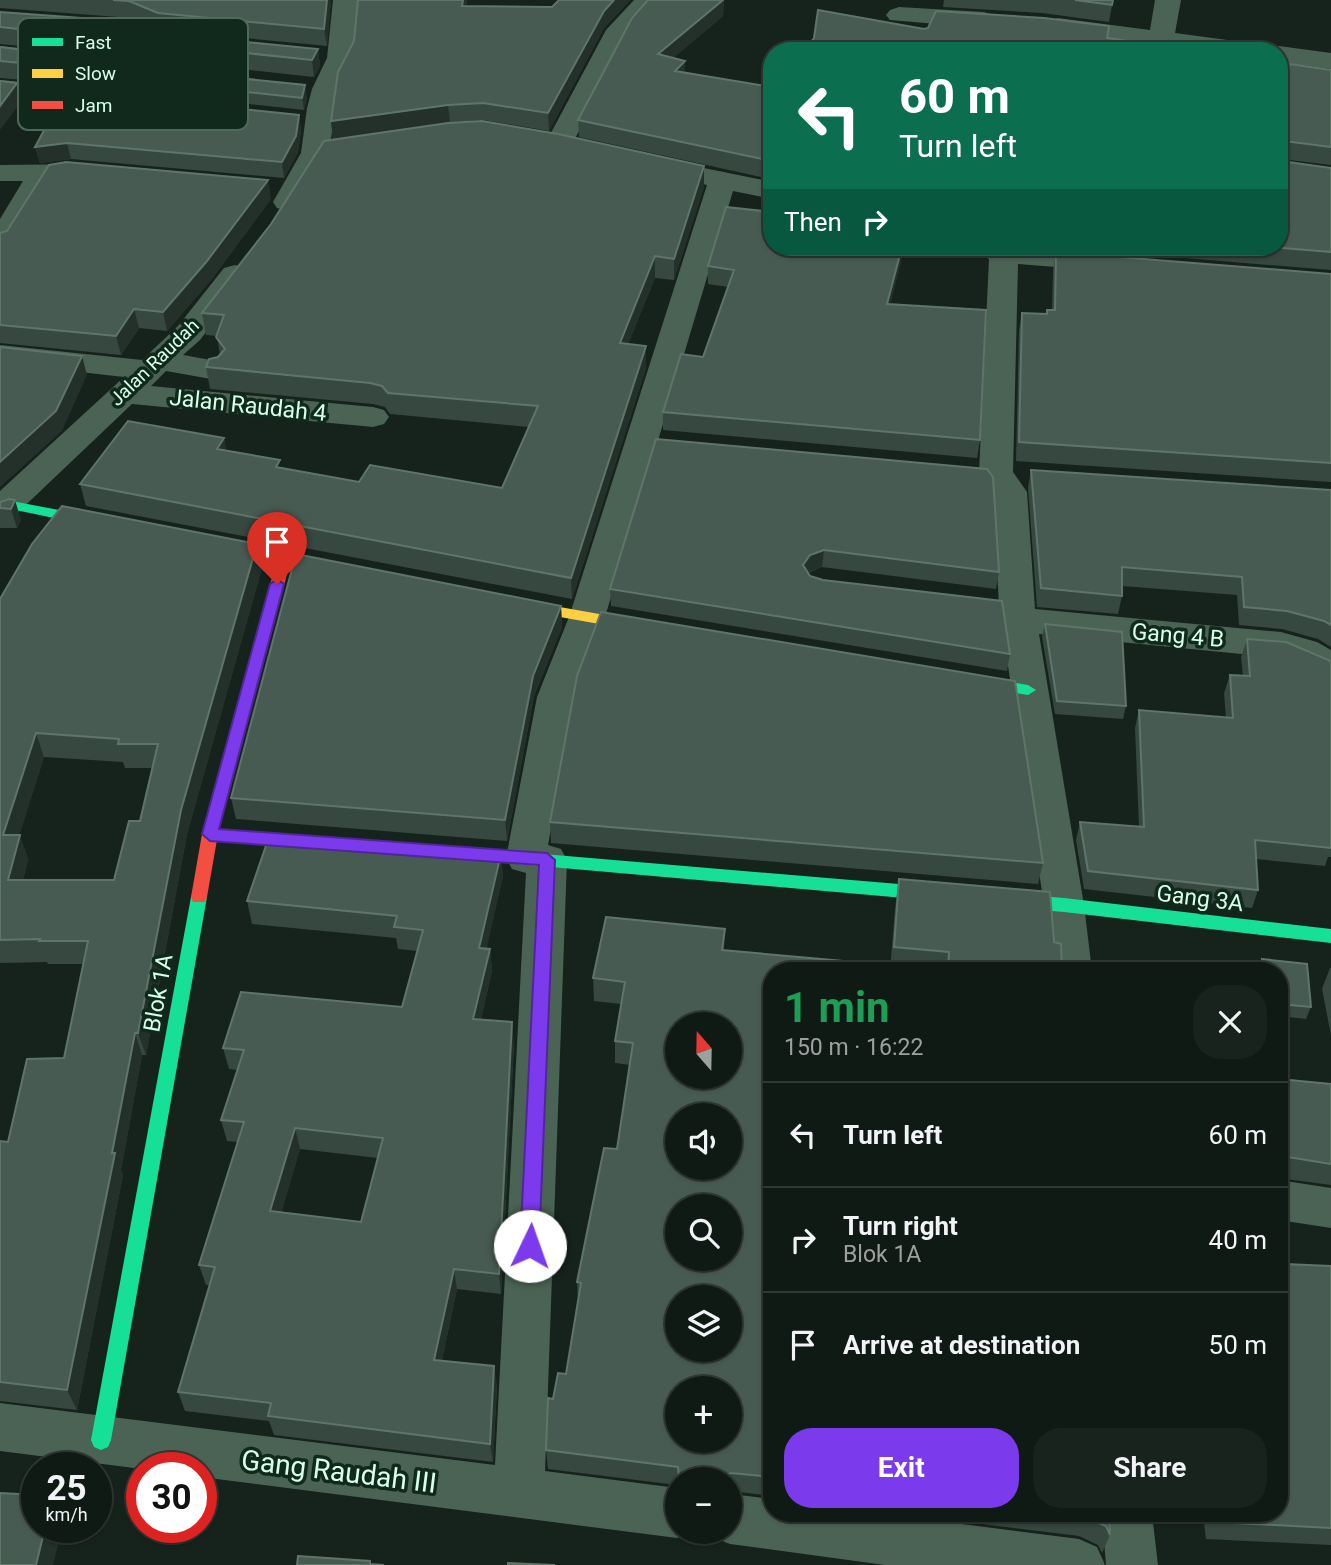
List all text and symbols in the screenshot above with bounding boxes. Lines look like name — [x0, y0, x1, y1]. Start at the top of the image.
legend — [18, 18, 248, 130]
text: Fast — [75, 31, 112, 54]
text: Slow — [75, 62, 116, 85]
text: 60 m — [899, 68, 1010, 125]
icon: left — [784, 70, 875, 161]
text: Jam — [75, 94, 112, 117]
text: Turn left — [899, 127, 1017, 165]
icon: right — [856, 203, 894, 241]
text: Then — [784, 207, 842, 237]
street label: Jalan Raudah — [105, 314, 204, 411]
street label: Jalan Raudah 4 — [168, 384, 328, 427]
pin — [247, 512, 307, 584]
icon: arrive — [258, 523, 296, 561]
street label: Gang 4 B — [1131, 618, 1225, 653]
street label: Gang 3A — [1155, 880, 1245, 917]
street label: Blok 1A — [138, 952, 179, 1034]
text: 1 min — [784, 983, 890, 1032]
button: close — [1193, 985, 1267, 1059]
north arrow — [665, 1012, 742, 1088]
map controls — [665, 1012, 742, 1544]
text: 150 m · 16:22 — [784, 1034, 923, 1061]
button: sound — [665, 1103, 742, 1180]
icon: left — [784, 1116, 822, 1154]
text: Turn left — [843, 1120, 942, 1150]
text: 60 m — [1209, 1120, 1267, 1150]
button: search — [665, 1194, 742, 1271]
position arrow — [493, 1209, 567, 1283]
text: Turn right — [843, 1211, 958, 1241]
icon: right — [784, 1221, 822, 1259]
text: 40 m — [1209, 1225, 1267, 1255]
text: Blok 1A — [843, 1241, 921, 1268]
button: layers — [665, 1285, 742, 1362]
icon: arrive — [784, 1326, 822, 1364]
text: Arrive at destination — [843, 1330, 1080, 1360]
text: 50 m — [1209, 1330, 1267, 1360]
button: + — [665, 1376, 742, 1453]
button: Exit — [784, 1428, 1019, 1508]
button: Share — [1033, 1428, 1267, 1508]
street label: Gang Raudah III — [239, 1443, 439, 1500]
speed limit sign: 30 — [126, 1452, 217, 1543]
button: − — [665, 1467, 742, 1544]
text: 25 — [46, 1468, 87, 1509]
text: km/h — [45, 1504, 88, 1525]

